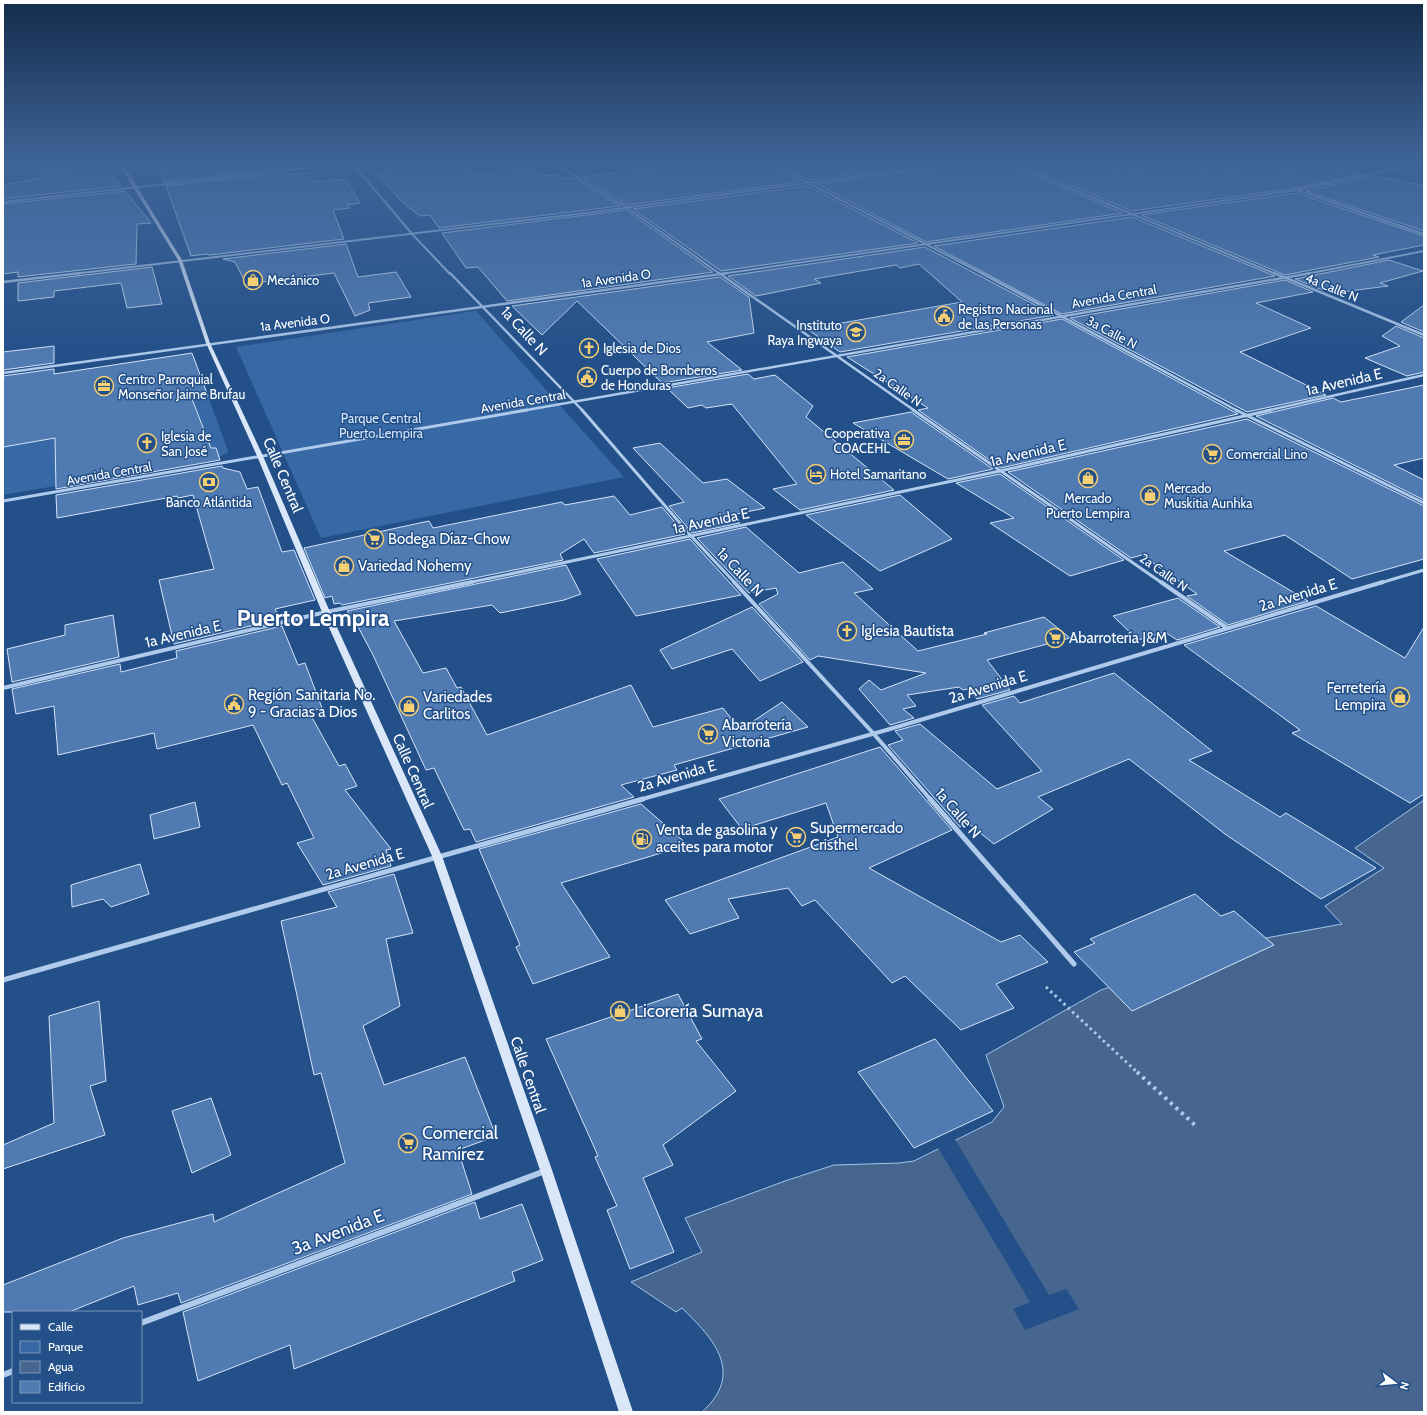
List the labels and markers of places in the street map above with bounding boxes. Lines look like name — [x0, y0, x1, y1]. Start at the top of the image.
shop icon: Mecánico — [242, 269, 264, 291]
place label: Mecánico — [267, 272, 319, 288]
place label: Registro Nacional de las Personas — [958, 301, 1053, 332]
public building icon: Registro Nacional de las Personas — [933, 305, 955, 327]
place label: Instituto Raya Ingwaya — [768, 317, 843, 348]
school or university icon: Instituto Raya Ingwaya — [845, 321, 867, 343]
church icon: Iglesia de Dios — [578, 337, 600, 359]
place label: Iglesia de Dios — [603, 340, 682, 356]
place label: Cuerpo de Bomberos de Honduras — [601, 362, 718, 393]
public building icon: Cuerpo de Bomberos de Honduras — [576, 366, 598, 388]
place label: Centro Parroquial Monseñor Jaime Brufau — [118, 371, 246, 402]
office icon: Centro Parroquial Monseñor Jaime Brufau — [93, 375, 115, 397]
place label: Cooperativa COACEHL — [824, 425, 891, 456]
place label: Iglesia de San José — [161, 428, 212, 459]
office icon: Cooperativa COACEHL — [893, 429, 915, 451]
church icon: Iglesia de San José — [136, 432, 158, 454]
supermarket icon: Comercial Lino — [1201, 443, 1223, 465]
place label: Comercial Lino — [1226, 446, 1308, 462]
hotel icon: Hotel Samaritano — [805, 463, 827, 485]
place label: Hotel Samaritano — [830, 466, 926, 482]
shop icon: Mercado Puerto Lempira — [1077, 467, 1099, 489]
bank icon: Banco Atlántida — [198, 471, 220, 493]
place label: Mercado Muskitia Aunhka — [1164, 480, 1253, 511]
shop icon: Mercado Muskitia Aunhka — [1139, 484, 1161, 506]
place label: Mercado Puerto Lempira — [1046, 490, 1131, 521]
place label: Banco Atlántida — [166, 494, 253, 510]
supermarket icon: Bodega Díaz-Chow — [363, 528, 385, 550]
place label: Bodega Díaz-Chow — [388, 530, 510, 548]
shop icon: Variedad Nohemy — [333, 555, 355, 577]
place label: Variedad Nohemy — [358, 557, 472, 575]
church icon: Iglesia Bautista — [836, 620, 858, 642]
place label: Iglesia Bautista — [861, 622, 955, 640]
supermarket icon: Abarrotería J&M — [1044, 627, 1066, 649]
place label: Abarrotería J&M — [1069, 629, 1168, 647]
place label: Ferretería Lempira — [1326, 679, 1387, 714]
place label: Región Sanitaria No. 9 - Gracias a Dios — [248, 686, 375, 721]
shop icon: Ferretería Lempira — [1389, 686, 1411, 708]
place label: Variedades Carlitos — [423, 688, 492, 723]
public building icon: Región Sanitaria No. 9 - Gracias a Dios — [223, 693, 245, 715]
shop icon: Variedades Carlitos — [398, 695, 420, 717]
place label: Abarrotería Victoria — [722, 716, 793, 751]
supermarket icon: Abarrotería Victoria — [697, 723, 719, 745]
place label: Supermercado Cristhel — [810, 819, 903, 854]
place label: Venta de gasolina y aceites para motor — [656, 821, 778, 856]
supermarket icon: Supermercado Cristhel — [785, 826, 807, 848]
fuel station icon: Venta de gasolina y aceites para motor — [631, 828, 653, 850]
shop icon: Licorería Sumaya — [609, 1000, 631, 1022]
place label: Licorería Sumaya — [634, 1000, 764, 1022]
place label: Comercial Ramírez — [422, 1122, 499, 1165]
supermarket icon: Comercial Ramírez — [397, 1132, 419, 1154]

